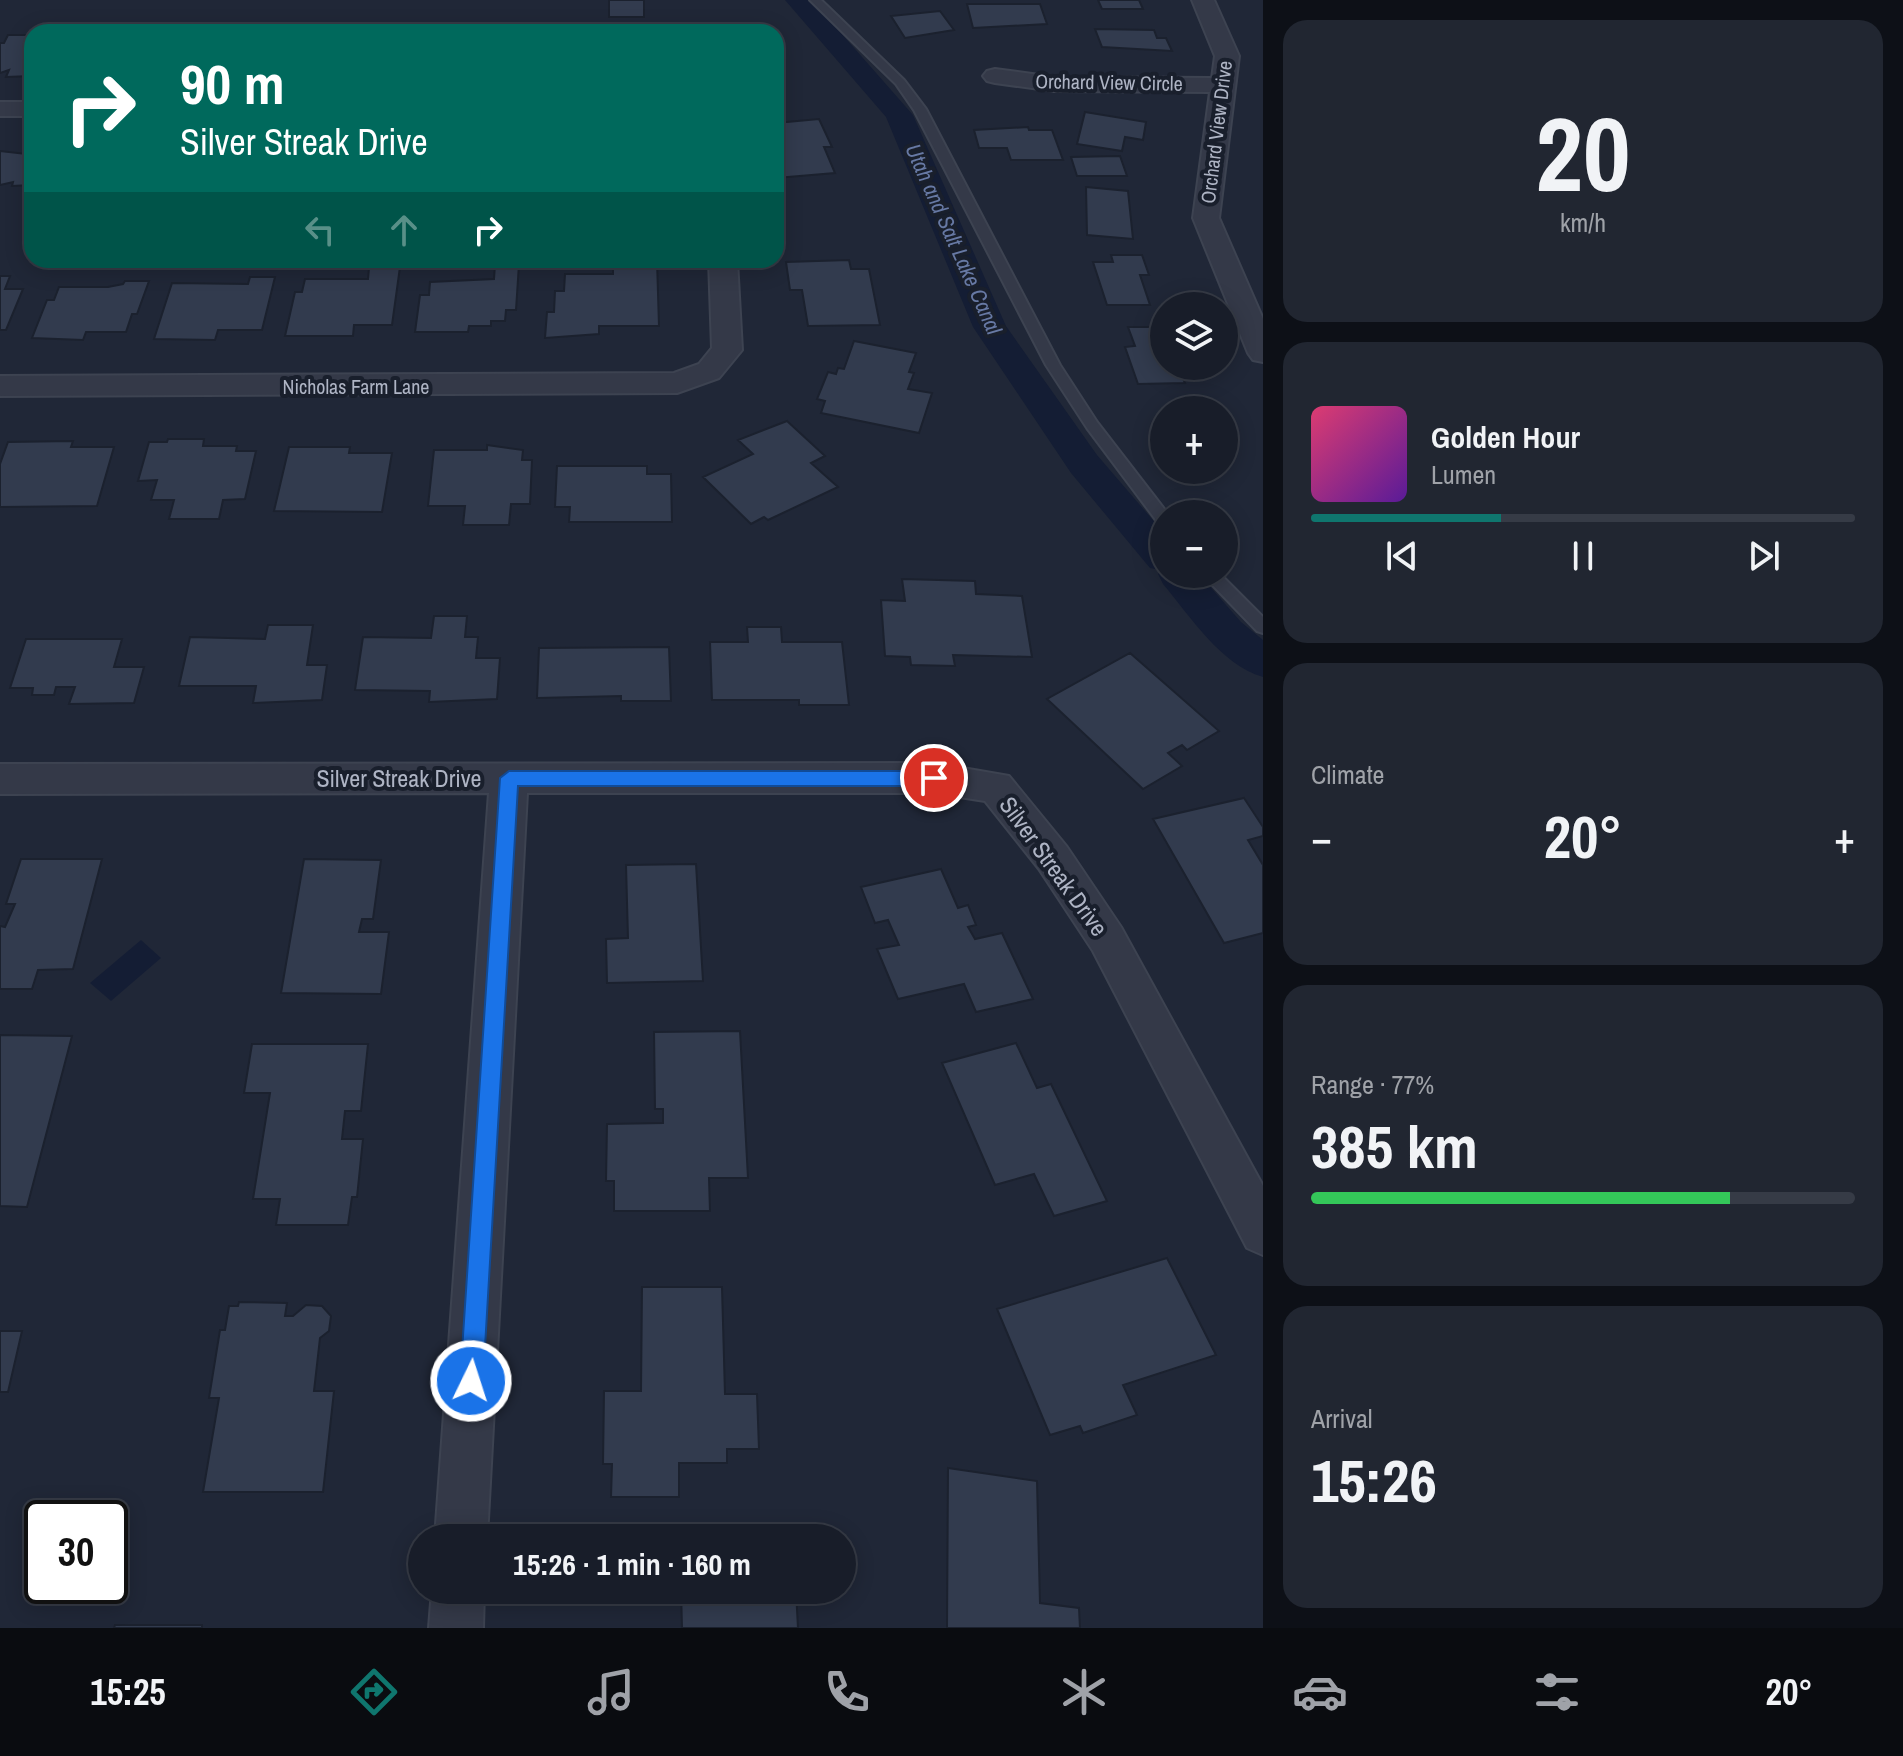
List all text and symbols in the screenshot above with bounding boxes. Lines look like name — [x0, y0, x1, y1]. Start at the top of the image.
text: 90 m — [180, 46, 285, 121]
icon: right — [48, 56, 152, 160]
street label: Orchard View Drive — [1194, 59, 1238, 205]
street label: Orchard View Circle — [1035, 67, 1183, 97]
text: 20 — [1536, 83, 1630, 223]
text: Silver Streak Drive — [180, 118, 428, 166]
water label: Utah and Salt Lake Canal — [898, 139, 1010, 340]
text: km/h — [1560, 205, 1606, 240]
icon: left — [298, 208, 342, 252]
icon: ahead — [382, 208, 426, 252]
icon: right — [466, 208, 510, 252]
map controls — [1150, 292, 1238, 588]
button: layers — [1150, 292, 1238, 380]
street label: Nicholas Farm Lane — [283, 373, 429, 400]
button: + — [1150, 396, 1238, 484]
text: Golden Hour — [1431, 417, 1580, 457]
text: Lumen — [1431, 457, 1496, 492]
button: − — [1150, 500, 1238, 588]
icon: previous — [1380, 534, 1424, 578]
icon: pause — [1561, 534, 1605, 578]
icon: next — [1742, 534, 1786, 578]
pin — [900, 744, 968, 812]
icon: arrive — [912, 756, 956, 800]
text: Climate — [1311, 757, 1384, 792]
street label: Silver Streak Drive — [316, 762, 482, 794]
street label: Silver Streak Drive — [993, 790, 1115, 942]
text: 20° — [1544, 796, 1622, 877]
text: − — [1311, 807, 1332, 867]
text: + — [1834, 807, 1855, 867]
text: Range · 77% — [1311, 1067, 1434, 1102]
text: 385 km — [1311, 1106, 1478, 1187]
position arrow — [429, 1339, 513, 1423]
text: Arrival — [1311, 1401, 1373, 1436]
text: 15:26 — [1311, 1440, 1437, 1521]
speed limit sign: 30 — [24, 1500, 128, 1604]
text: 15:26 · 1 min · 160 m — [513, 1544, 751, 1584]
icon: directions — [346, 1664, 402, 1720]
icon: music — [583, 1664, 639, 1720]
icon: phone — [819, 1664, 875, 1720]
icon: climate — [1056, 1664, 1112, 1720]
icon: car — [1292, 1664, 1348, 1720]
icon: filters — [1529, 1664, 1585, 1720]
text: 15:25 — [90, 1668, 166, 1716]
text: 20° — [1765, 1668, 1813, 1716]

